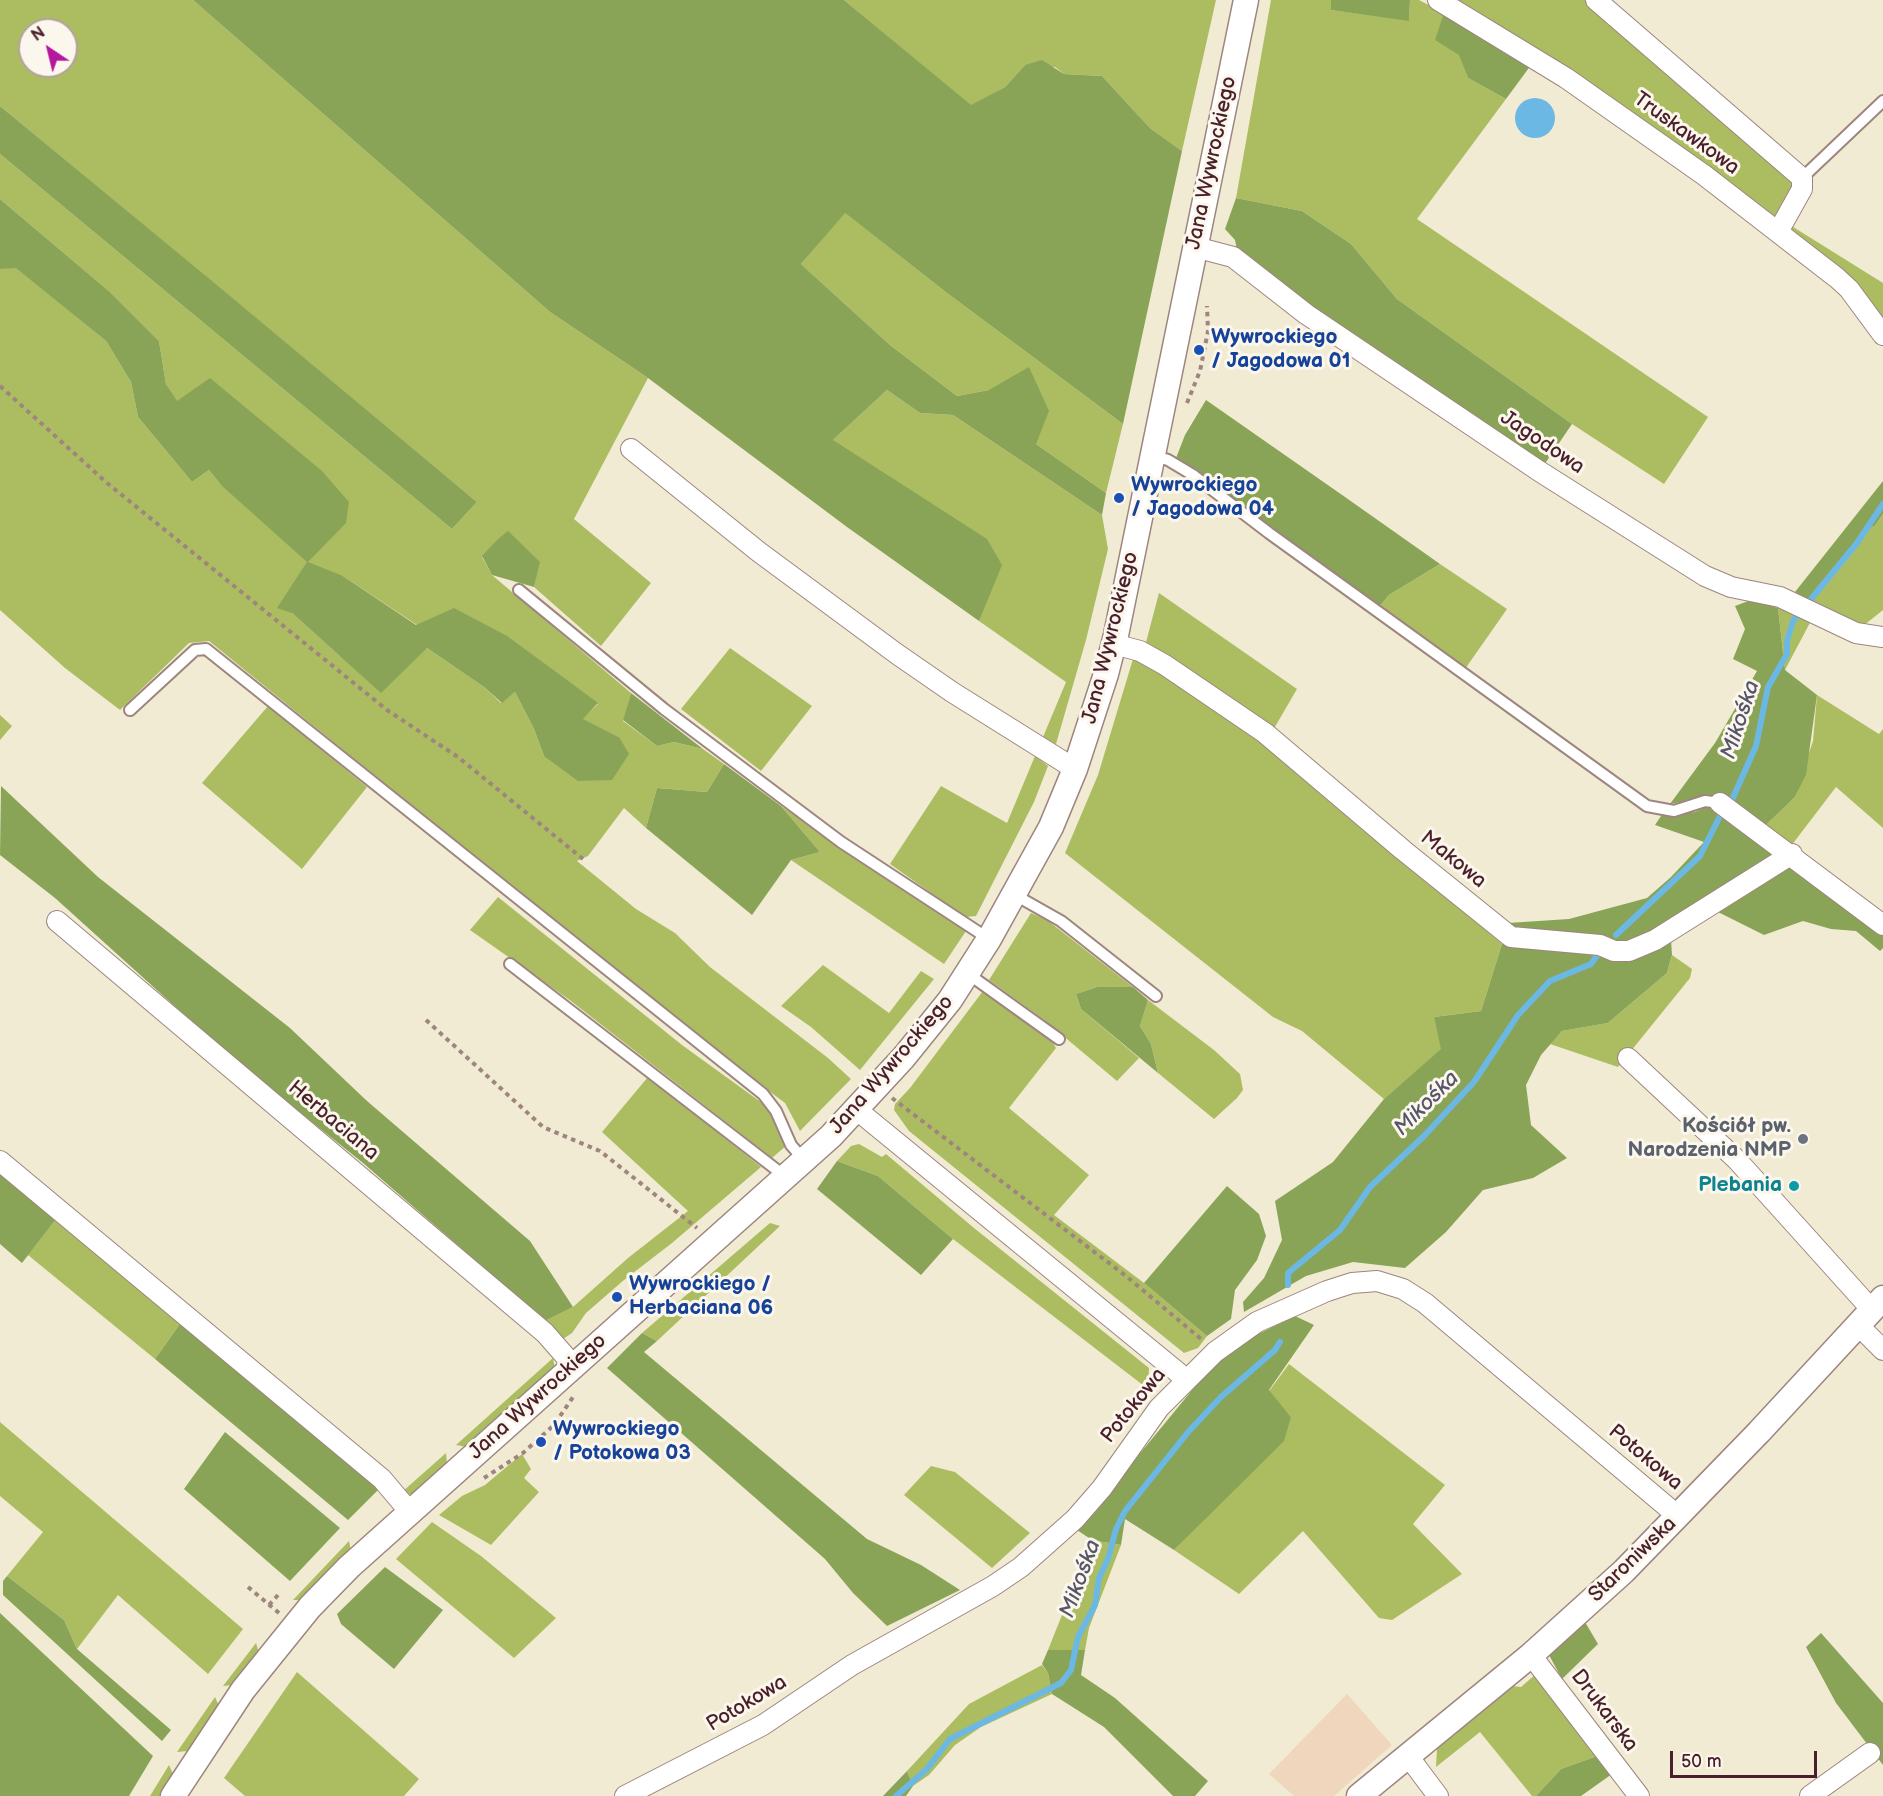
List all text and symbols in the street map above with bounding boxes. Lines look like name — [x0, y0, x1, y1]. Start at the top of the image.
north arrow — [18, 18, 78, 78]
text: N — [28, 23, 49, 46]
street label: Jana Wywrockiego — [1181, 74, 1243, 252]
street label: Truskawkowa — [1628, 87, 1744, 181]
place label: Wywrockiego / Jagodowa 01 — [1211, 325, 1351, 375]
marker: Wywrockiego / Jagodowa 01 — [1192, 343, 1206, 357]
street label: Jagodowa — [1495, 406, 1589, 480]
place label: Wywrockiego / Jagodowa 04 — [1131, 473, 1274, 523]
marker: Wywrockiego / Jagodowa 04 — [1112, 491, 1126, 505]
street label: Jana Wywrockiego — [1077, 549, 1145, 727]
water label: Mikośka — [1716, 677, 1766, 763]
street label: Makowa — [1415, 826, 1491, 894]
street label: Jana Wywrockiego — [825, 990, 959, 1140]
water label: Mikośka — [1389, 1066, 1465, 1142]
street label: Herbaciana — [282, 1076, 384, 1166]
place label: Kościół pw. Narodzenia NMP — [1628, 1114, 1791, 1164]
marker: Kościół pw. Narodzenia NMP — [1796, 1132, 1810, 1146]
place label: Plebania — [1698, 1173, 1782, 1199]
marker: Plebania — [1787, 1179, 1801, 1193]
place label: Wywrockiego / Herbaciana 06 — [629, 1272, 773, 1322]
marker: Wywrockiego / Herbaciana 06 — [610, 1290, 624, 1304]
street label: Jana Wywrockiego — [464, 1329, 612, 1465]
street label: Potokowa — [1096, 1363, 1172, 1449]
place label: Wywrockiego / Potokowa 03 — [553, 1417, 691, 1467]
street label: Potokowa — [1603, 1420, 1687, 1496]
marker: Wywrockiego / Potokowa 03 — [534, 1435, 548, 1449]
street label: Staroniwska — [1584, 1512, 1682, 1608]
water label: Mikośka — [1055, 1536, 1107, 1622]
street label: Drukarska — [1565, 1665, 1643, 1757]
street label: Potokowa — [702, 1670, 792, 1738]
scale bar — [1673, 1739, 1820, 1777]
text: 50 m — [1681, 1751, 1722, 1772]

